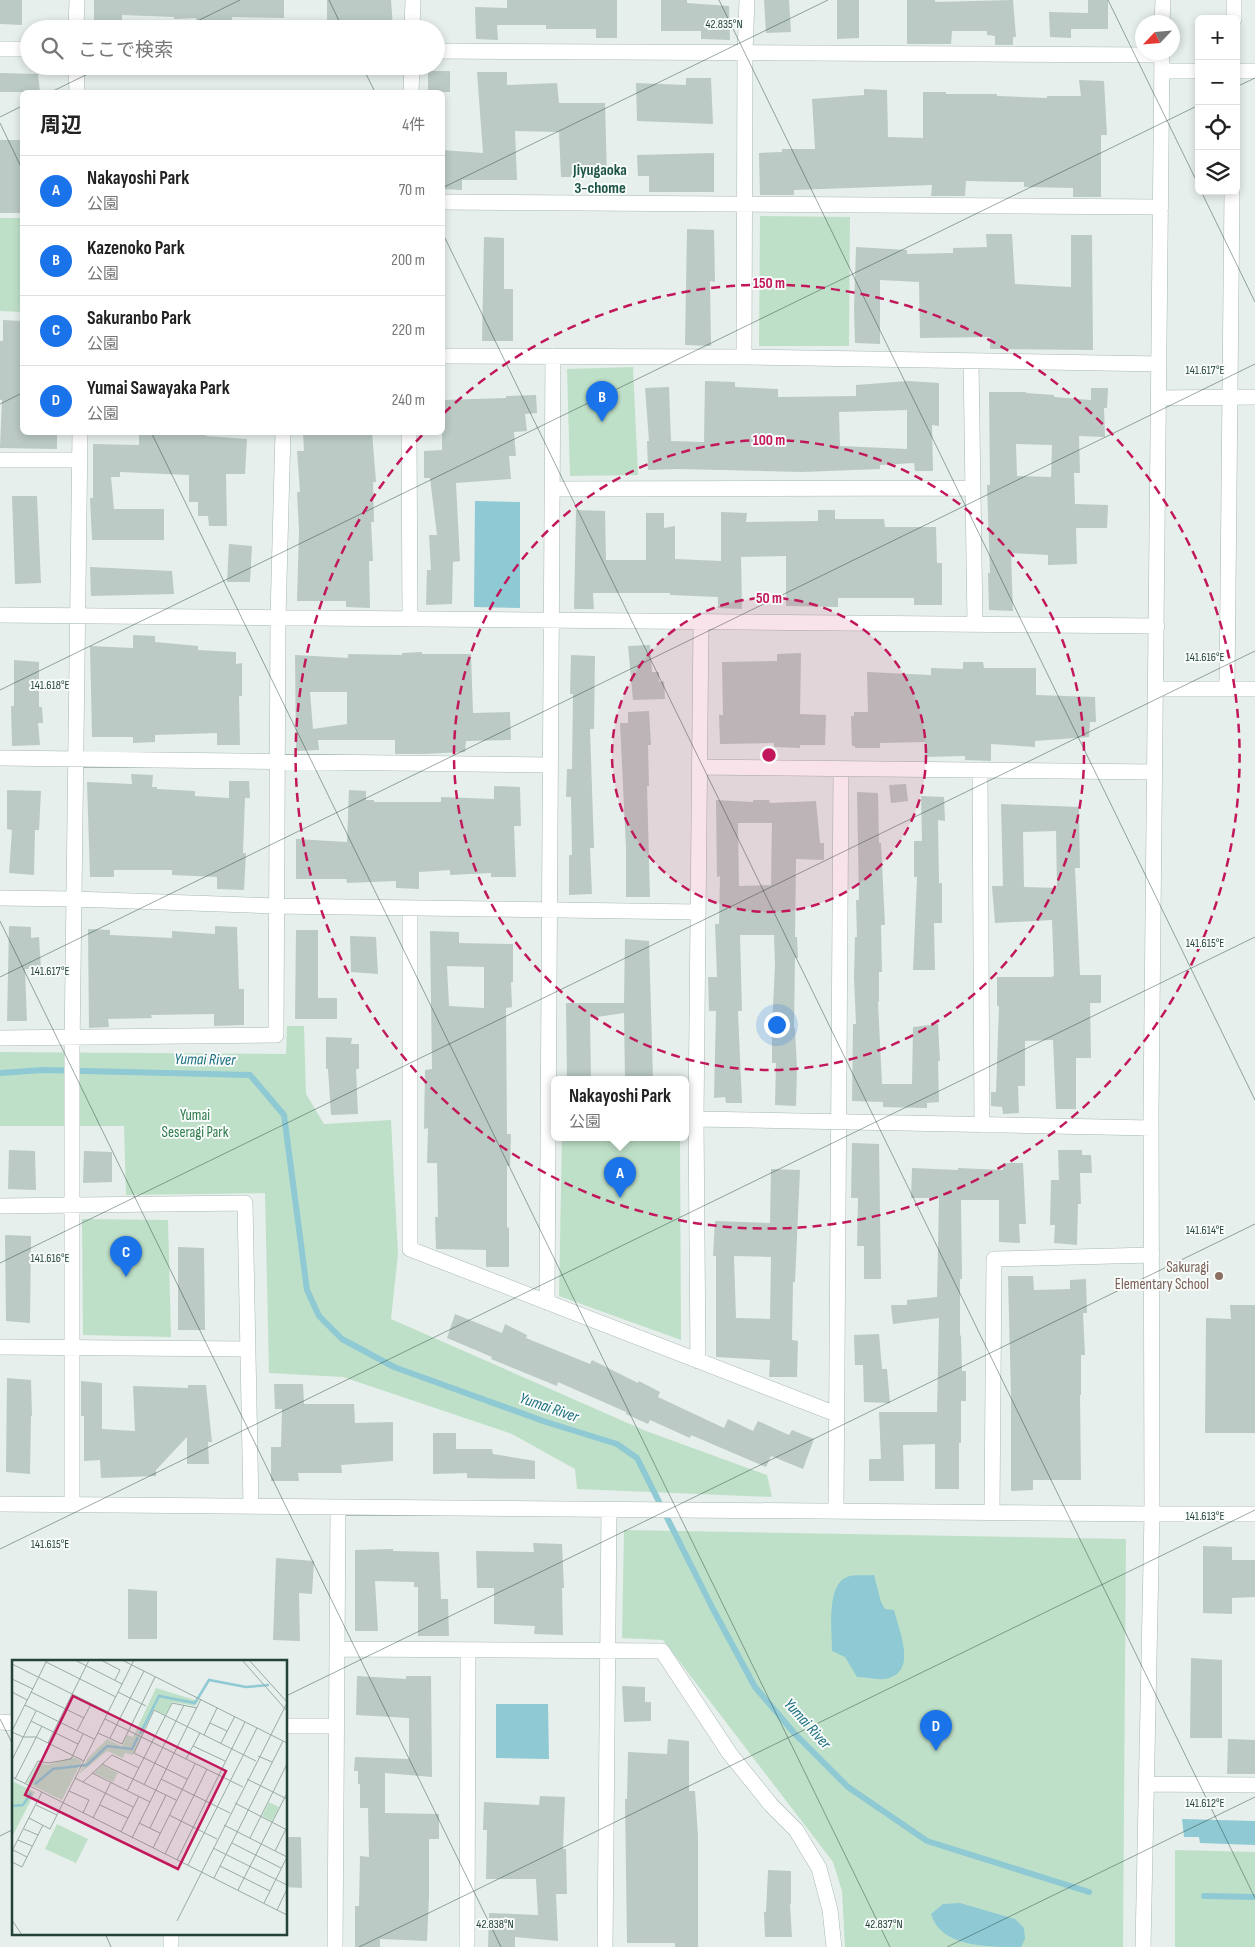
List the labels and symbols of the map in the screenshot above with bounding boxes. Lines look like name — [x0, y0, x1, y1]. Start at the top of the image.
north arrow — [1135, 15, 1180, 60]
text: 42.835°N — [705, 17, 743, 32]
district label: Jiyugaoka 3-chome — [572, 161, 627, 198]
text: 150 m — [753, 274, 785, 293]
text: 141.617°E — [1186, 363, 1225, 378]
pin: B — [586, 381, 618, 422]
text: 100 m — [753, 431, 785, 450]
text: 50 m — [756, 589, 782, 608]
text: 141.616°E — [1185, 650, 1225, 665]
text: 141.618°E — [31, 678, 69, 693]
centre of rings — [760, 746, 778, 764]
text: 141.615°E — [1186, 936, 1224, 951]
text: 141.617°E — [31, 964, 70, 979]
your location — [764, 1012, 790, 1038]
water label: Yumai River — [174, 1050, 236, 1070]
park label: Yumai Seseragi Park — [162, 1106, 229, 1142]
pin: A — [604, 1157, 636, 1198]
text: 141.614°E — [1186, 1223, 1224, 1238]
pin: C — [110, 1236, 142, 1277]
text: 141.616°E — [30, 1251, 70, 1266]
place label: Sakuragi Elementary School — [1115, 1258, 1209, 1294]
marker: Sakuragi Elementary School — [1213, 1270, 1225, 1282]
water label: Yumai River — [517, 1389, 582, 1427]
text: 141.613°E — [1186, 1509, 1224, 1524]
text: 141.615°E — [31, 1537, 69, 1552]
inset map — [12, 1660, 288, 1934]
water label: Yumai River — [779, 1695, 835, 1753]
pin: D — [920, 1710, 952, 1751]
text: 141.612°E — [1186, 1796, 1224, 1811]
text: 42.838°N — [476, 1917, 514, 1932]
text: 42.837°N — [865, 1917, 903, 1932]

